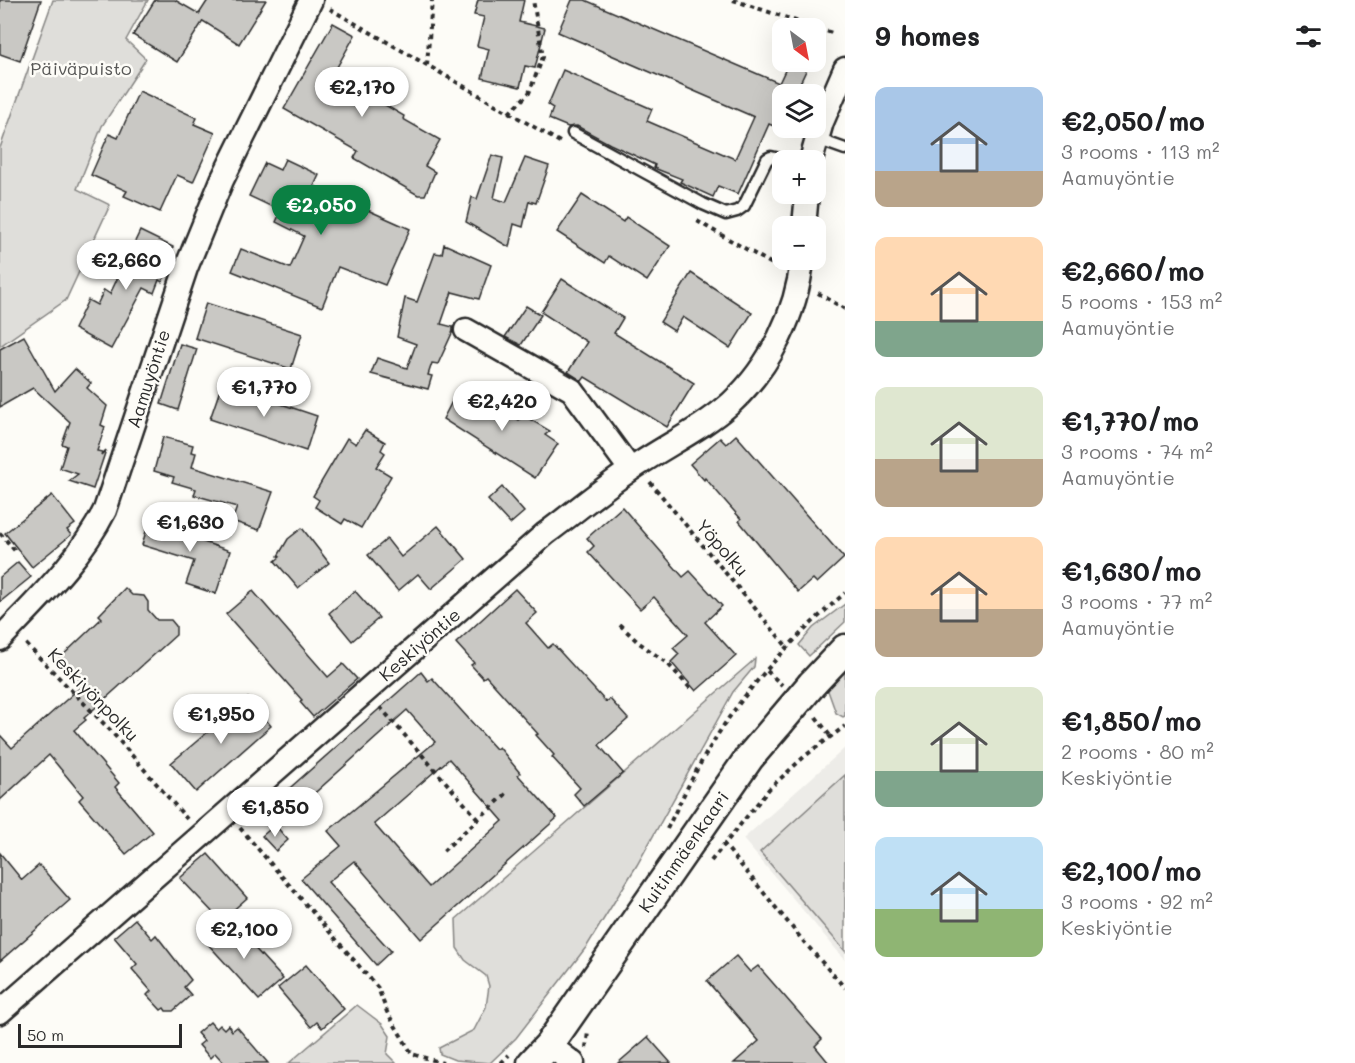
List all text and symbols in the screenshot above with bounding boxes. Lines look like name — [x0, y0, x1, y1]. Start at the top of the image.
north arrow — [772, 18, 826, 72]
map controls — [772, 18, 826, 270]
text: 9 homes — [875, 19, 980, 53]
icon: filters — [1292, 20, 1325, 53]
park label: Päiväpuisto — [30, 56, 132, 80]
pin: €2,170 — [313, 67, 411, 118]
text: €2,170 — [329, 73, 395, 99]
button: layers — [772, 84, 826, 138]
text: €2,050/mo — [1061, 104, 1205, 138]
icon: home — [923, 111, 995, 183]
text: 3 rooms · 113 m² — [1061, 138, 1220, 164]
button: + — [772, 150, 826, 204]
text: Aamuyöntie — [1061, 164, 1175, 190]
pin: €2,050 — [272, 185, 370, 236]
text: €2,050 — [286, 191, 356, 217]
button: − — [772, 216, 826, 270]
pin: €2,660 — [77, 240, 175, 291]
text: €2,660 — [91, 246, 161, 272]
text: €2,660/mo — [1061, 254, 1204, 288]
icon: home — [923, 261, 995, 333]
text: 5 rooms · 153 m² — [1061, 288, 1222, 314]
text: Aamuyöntie — [1061, 314, 1175, 340]
street label: Aamuyöntie — [121, 326, 175, 431]
pin: €1,770 — [215, 367, 313, 418]
text: €1,770 — [231, 373, 297, 399]
pin: €2,420 — [453, 381, 551, 432]
text: €2,420 — [467, 387, 537, 413]
text: €1,770/mo — [1061, 404, 1199, 438]
icon: home — [923, 411, 995, 483]
text: 3 rooms · 74 m² — [1061, 438, 1213, 464]
text: Aamuyöntie — [1061, 464, 1175, 490]
pin: €1,630 — [141, 502, 239, 553]
text: €1,630 — [156, 508, 224, 534]
street label: Yöpolku — [691, 514, 754, 581]
text: €1,630/mo — [1061, 554, 1201, 588]
icon: home — [923, 561, 995, 633]
text: 3 rooms · 77 m² — [1061, 588, 1212, 614]
street label: Keskiyöntie — [374, 602, 465, 686]
text: Aamuyöntie — [1061, 614, 1175, 640]
street label: Keskiyönpolku — [43, 642, 145, 746]
pin: €1,950 — [172, 694, 270, 745]
text: €1,950 — [187, 700, 255, 726]
text: €1,850/mo — [1061, 704, 1201, 738]
icon: home — [923, 711, 995, 783]
text: 2 rooms · 80 m² — [1061, 738, 1214, 764]
text: Keskiyöntie — [1061, 764, 1173, 790]
street label: Kuitinmäenkaari — [632, 786, 734, 917]
pin: €1,850 — [226, 787, 324, 838]
text: €1,850 — [241, 793, 309, 819]
text: €2,100/mo — [1061, 854, 1201, 888]
icon: home — [923, 861, 995, 933]
text: 3 rooms · 92 m² — [1061, 888, 1213, 914]
pin: €2,100 — [195, 909, 293, 960]
text: Keskiyöntie — [1061, 914, 1173, 940]
text: €2,100 — [210, 915, 278, 941]
scale bar — [18, 1021, 182, 1048]
text: 50 m — [27, 1024, 64, 1045]

